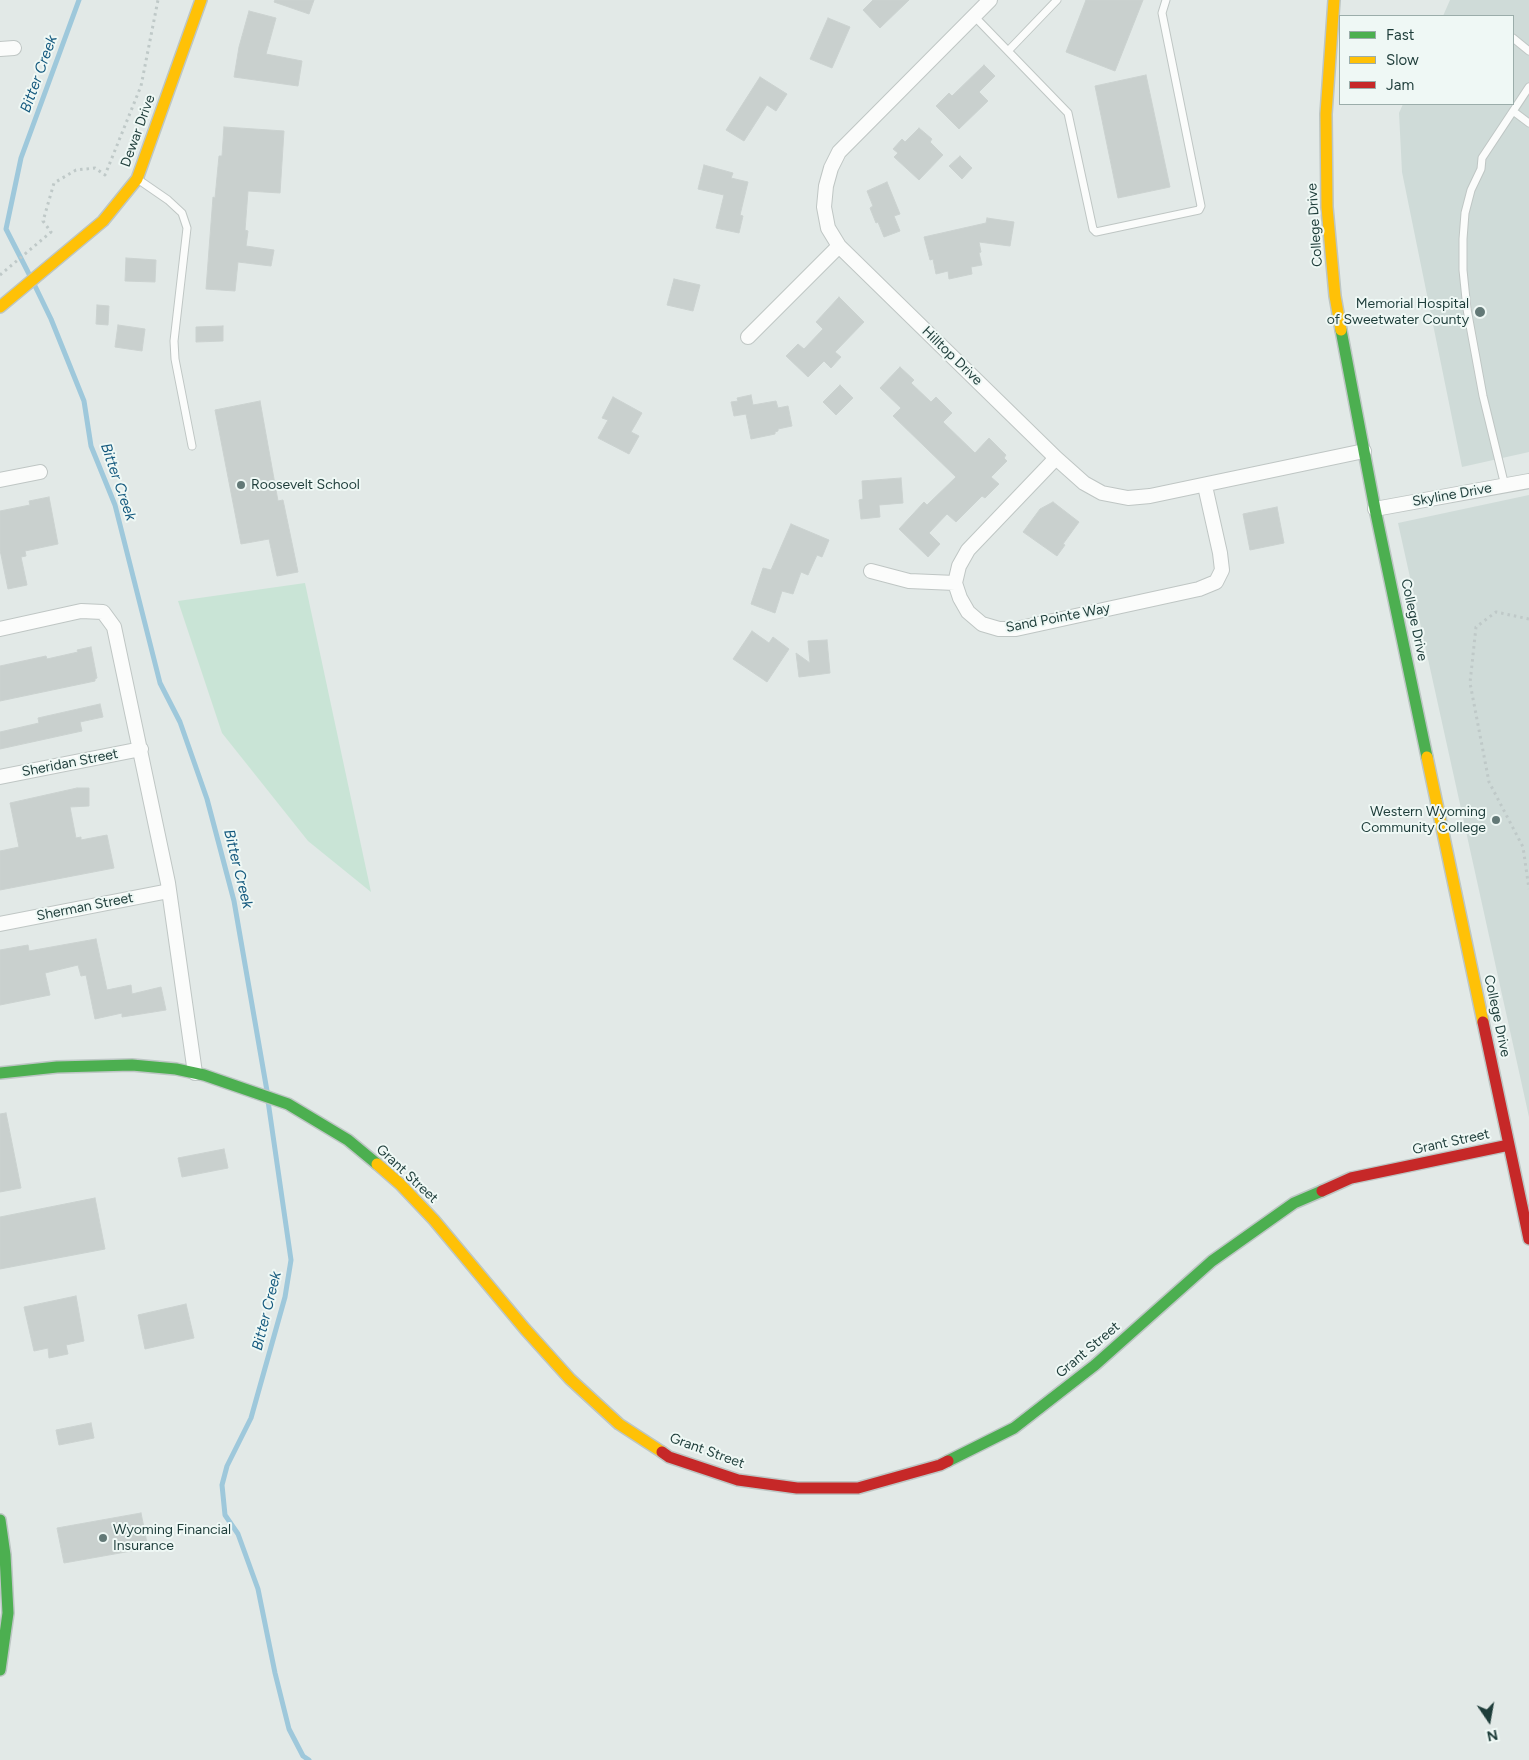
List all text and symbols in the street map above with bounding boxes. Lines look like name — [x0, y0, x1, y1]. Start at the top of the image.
legend — [1339, 15, 1514, 105]
text: Fast — [1386, 26, 1414, 44]
water label: Bitter Creek — [17, 33, 61, 115]
text: Slow — [1386, 51, 1419, 69]
text: Jam — [1386, 76, 1414, 94]
street label: Dewar Drive — [117, 93, 159, 169]
street label: College Drive — [1304, 183, 1326, 267]
place label: Memorial Hospital of Sweetwater County — [1327, 296, 1469, 328]
marker: Memorial Hospital of Sweetwater County — [1473, 305, 1487, 319]
street label: Hilltop Drive — [918, 323, 986, 389]
water label: Bitter Creek — [96, 441, 140, 523]
place label: Roosevelt School — [251, 477, 360, 493]
marker: Roosevelt School — [235, 479, 247, 491]
street label: Skyline Drive — [1411, 480, 1493, 510]
street label: College Drive — [1397, 577, 1431, 663]
street label: Sand Pointe Way — [1004, 600, 1112, 636]
street label: Sheridan Street — [20, 745, 120, 781]
place label: Western Wyoming Community College — [1361, 804, 1486, 836]
marker: Western Wyoming Community College — [1490, 814, 1502, 826]
water label: Bitter Creek — [219, 828, 257, 910]
street label: Sherman Street — [35, 889, 135, 925]
street label: College Drive — [1480, 973, 1514, 1059]
street label: Grant Street — [1411, 1126, 1491, 1158]
street label: Grant Street — [373, 1141, 441, 1207]
water label: Bitter Creek — [248, 1270, 286, 1352]
street label: Grant Street — [1053, 1318, 1123, 1382]
street label: Grant Street — [667, 1430, 747, 1472]
place label: Wyoming Financial Insurance — [113, 1522, 231, 1554]
marker: Wyoming Financial Insurance — [97, 1532, 109, 1544]
north arrow — [1464, 1695, 1514, 1745]
text: N — [1485, 1726, 1499, 1745]

